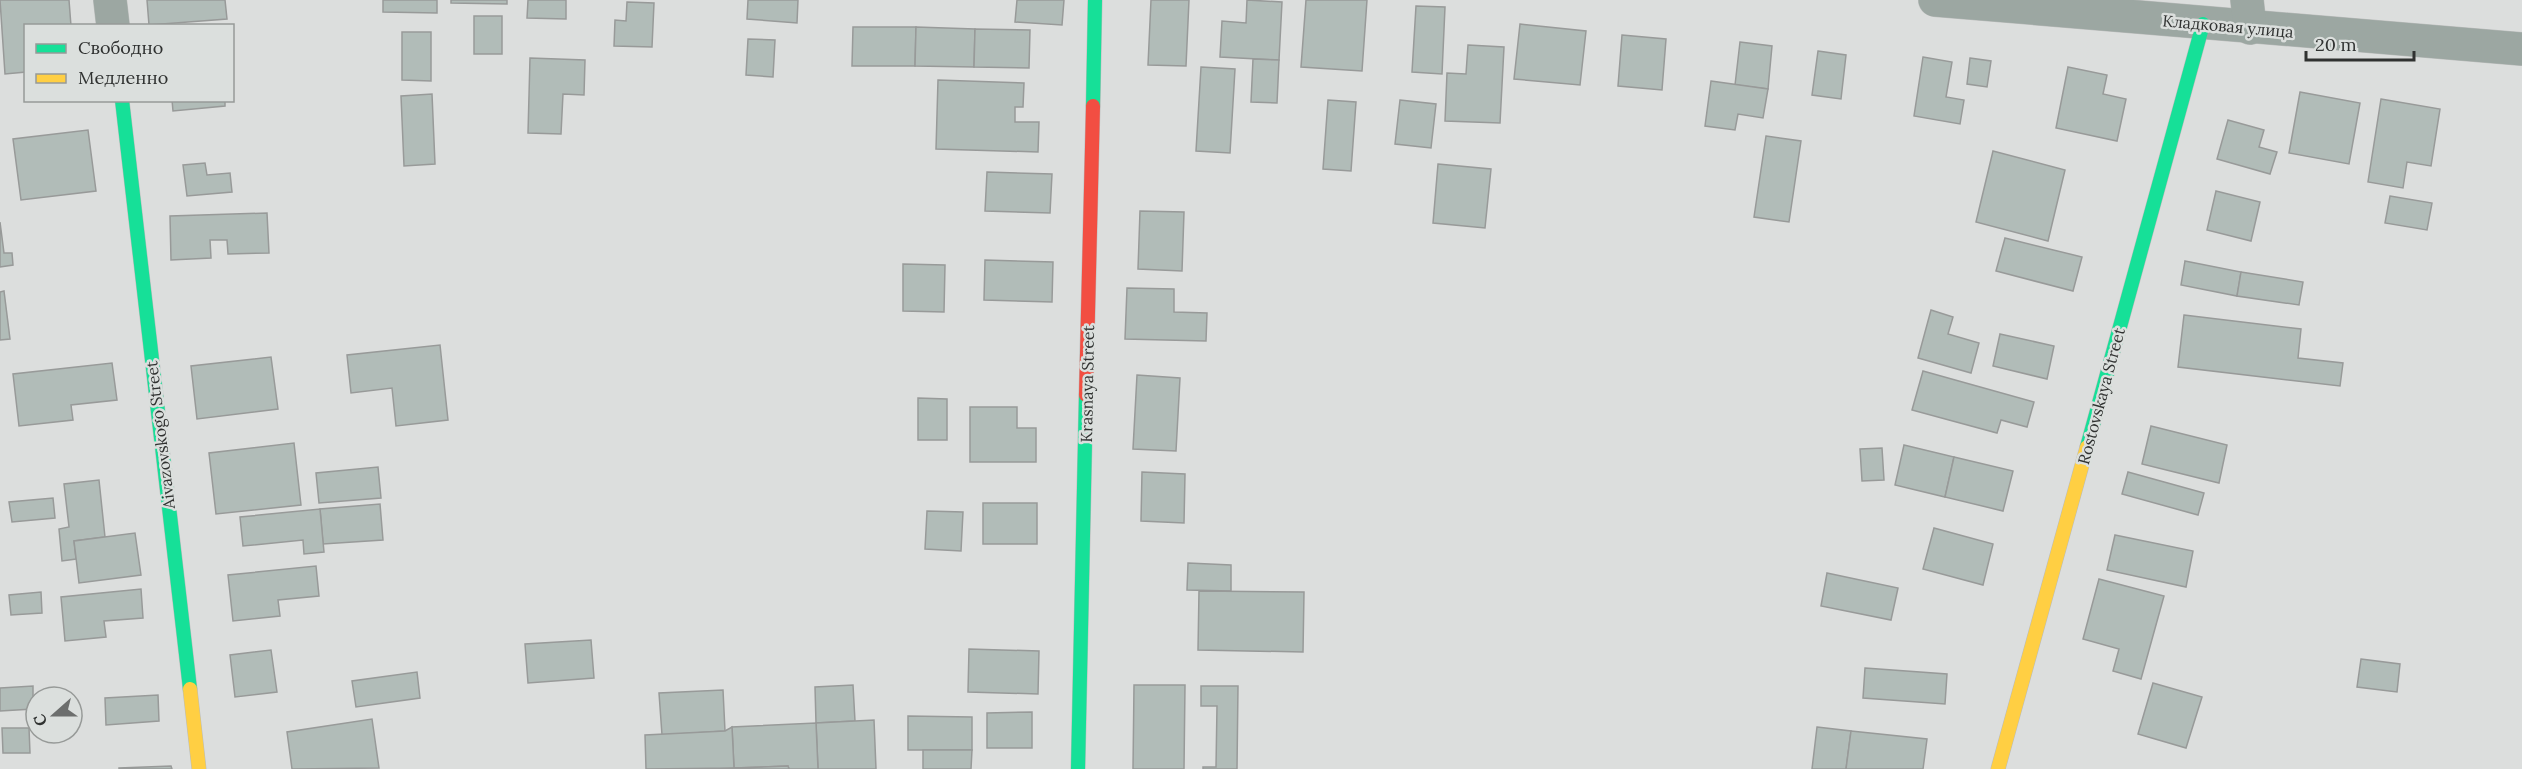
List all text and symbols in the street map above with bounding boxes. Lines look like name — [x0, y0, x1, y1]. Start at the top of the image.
street label: Кладковая улица — [2162, 10, 2294, 42]
legend — [24, 24, 234, 102]
scale bar — [2306, 24, 2414, 62]
text: 20 m — [2315, 33, 2357, 56]
text: Свободно — [78, 36, 163, 59]
text: Медленно — [78, 66, 168, 89]
street label: Krasnaya Street — [1076, 324, 1098, 443]
street label: Rostovskaya Street — [2073, 325, 2129, 467]
street label: Aivazovskogo Street — [141, 359, 179, 511]
north arrow — [24, 685, 84, 745]
text: С — [29, 712, 51, 729]

